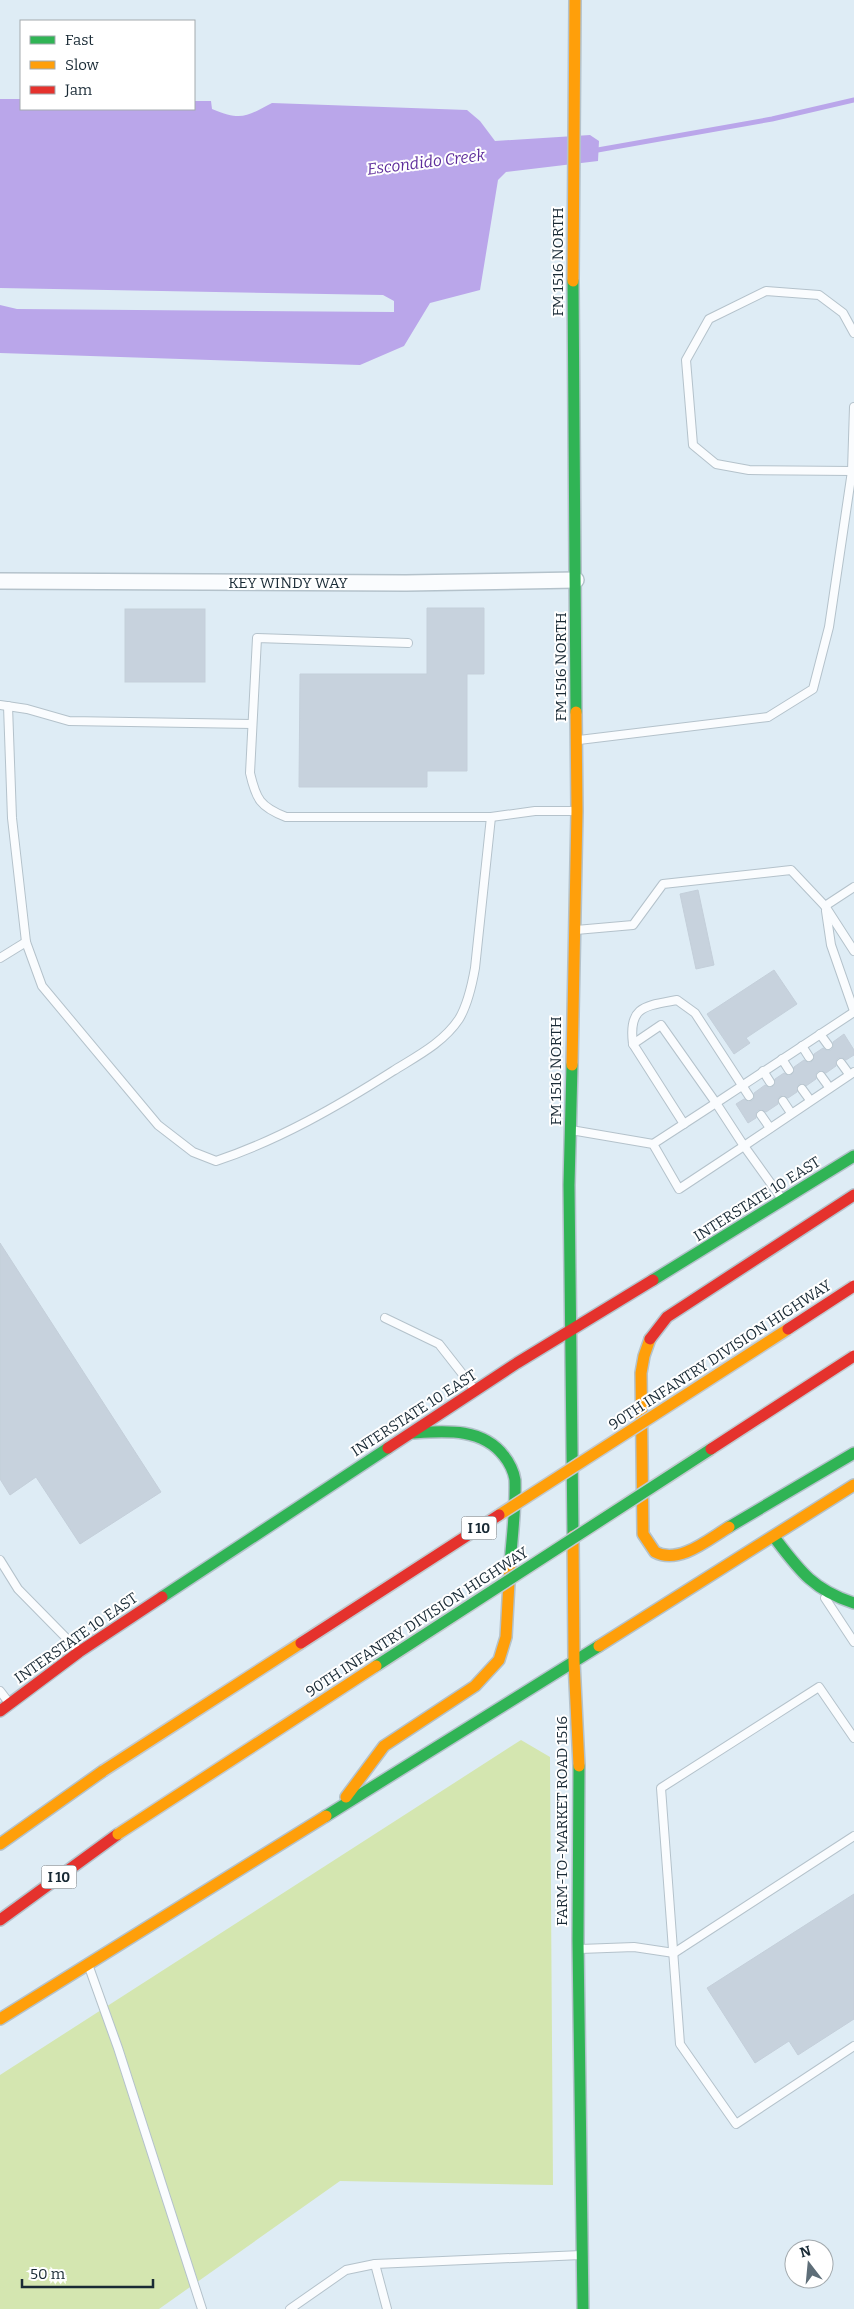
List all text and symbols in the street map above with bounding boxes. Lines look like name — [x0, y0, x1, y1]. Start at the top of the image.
legend — [20, 20, 195, 110]
text: Fast — [65, 31, 94, 49]
text: Slow — [65, 56, 100, 74]
text: Jam — [64, 81, 93, 99]
water label: Escondido Creek — [366, 145, 486, 179]
street label: FM 1516 NORTH — [549, 207, 567, 317]
street label: KEY WINDY WAY — [228, 574, 348, 592]
street label: FM 1516 NORTH — [552, 612, 570, 722]
street label: FM 1516 NORTH — [547, 1016, 565, 1126]
street label: INTERSTATE 10 EAST — [690, 1153, 824, 1245]
street label: 90TH INFANTRY DIVISION HIGHWAY — [605, 1276, 835, 1434]
street label: INTERSTATE 10 EAST — [348, 1366, 480, 1460]
road number: I 10 — [462, 1516, 496, 1540]
street label: 90TH INFANTRY DIVISION HIGHWAY — [302, 1543, 532, 1701]
street label: INTERSTATE 10 EAST — [11, 1589, 141, 1687]
street label: FARM-TO-MARKET ROAD 1516 — [553, 1716, 571, 1926]
road number: I 10 — [42, 1865, 76, 1888]
north arrow — [784, 2239, 834, 2289]
text: N — [798, 2242, 813, 2262]
scale bar — [22, 2256, 154, 2288]
text: 50 m — [30, 2265, 66, 2283]

